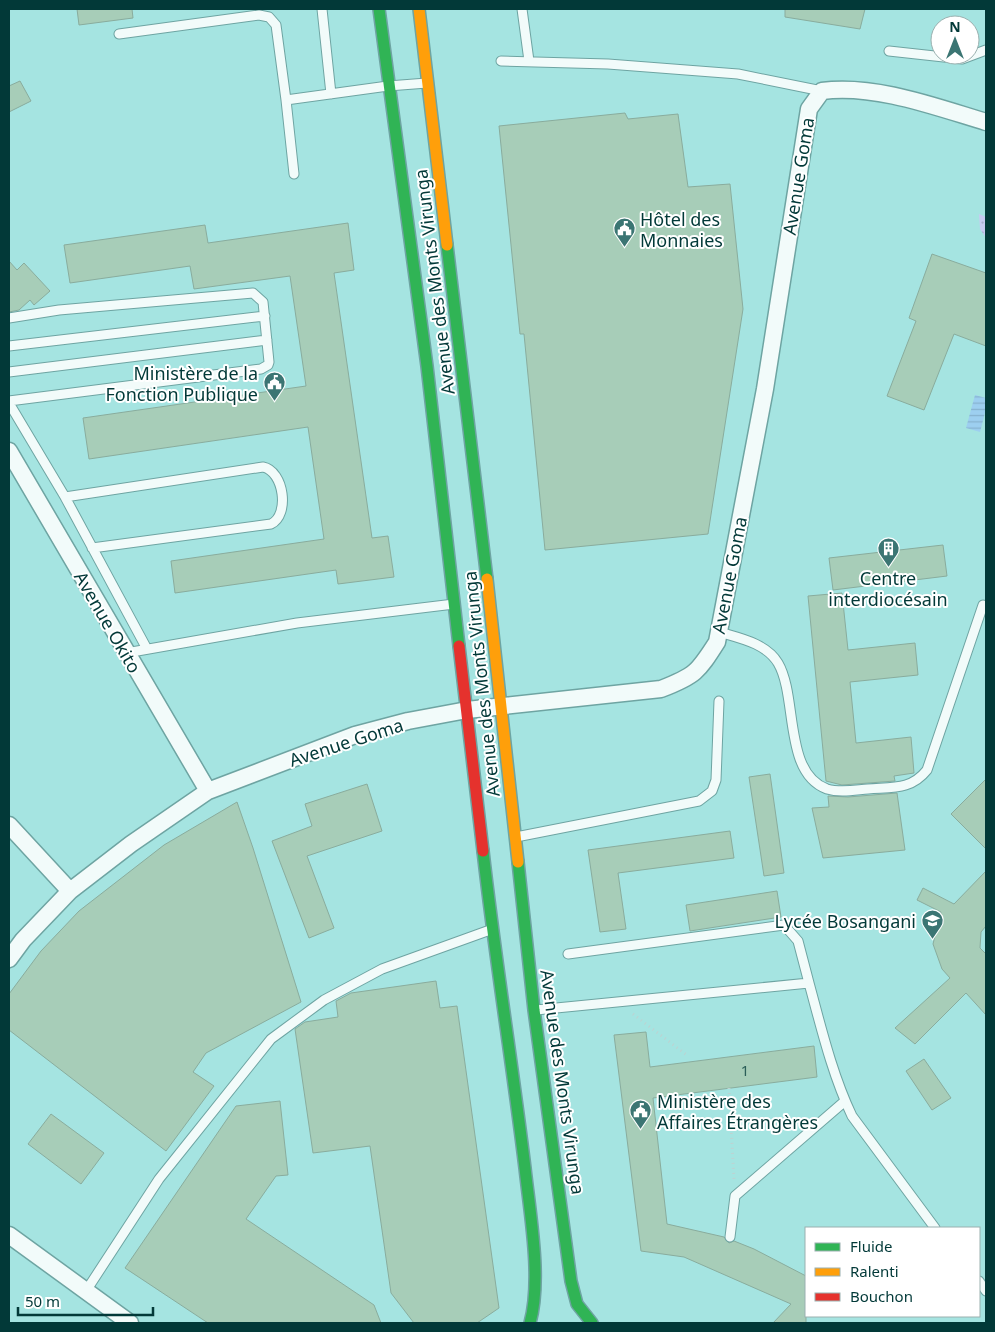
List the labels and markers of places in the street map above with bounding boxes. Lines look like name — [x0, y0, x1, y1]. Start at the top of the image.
place label: Hôtel des Monnaies — [640, 207, 723, 252]
public building icon: Hôtel des Monnaies — [612, 217, 636, 248]
place label: Ministère de la Fonction Publique — [105, 361, 258, 406]
public building icon: Ministère de la Fonction Publique — [262, 371, 286, 402]
building icon: Centre interdiocésain — [876, 536, 900, 567]
place label: Centre interdiocésain — [828, 566, 948, 611]
place label: Lycée Bosangani — [774, 909, 916, 933]
school or university icon: Lycée Bosangani — [920, 909, 944, 940]
place label: Ministère des Affaires Étrangères — [657, 1089, 818, 1134]
public building icon: Ministère des Affaires Étrangères — [629, 1099, 653, 1130]

